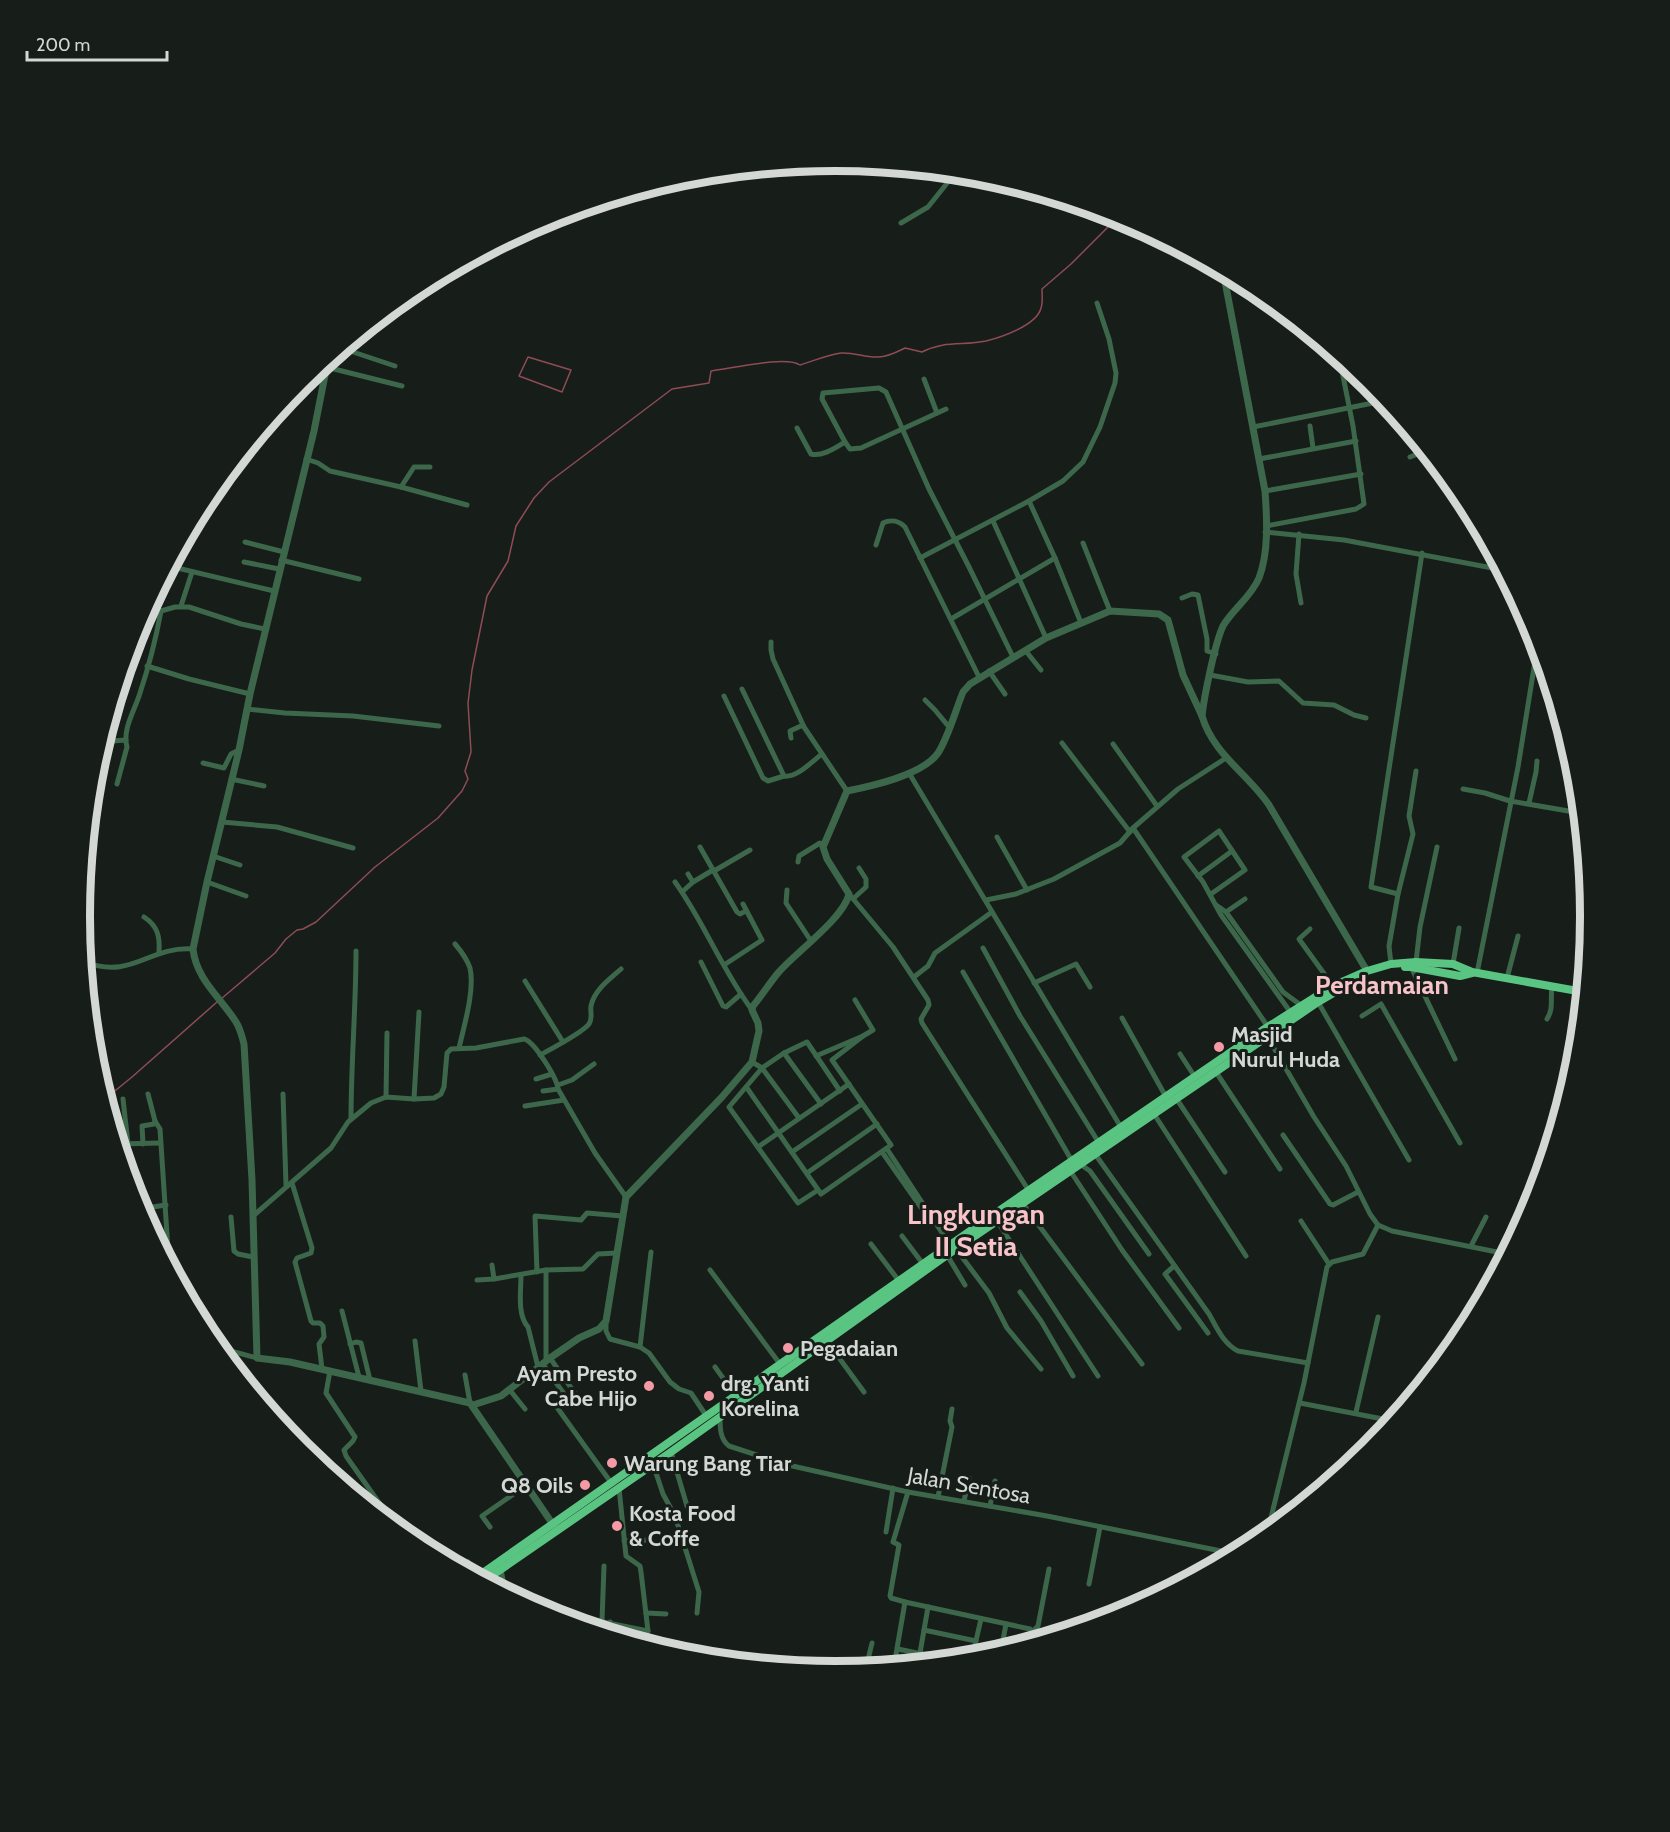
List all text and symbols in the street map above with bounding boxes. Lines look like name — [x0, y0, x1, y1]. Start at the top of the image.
scale bar — [27, 24, 166, 62]
text: 200 m — [36, 34, 90, 56]
district label: Perdamaian — [1315, 969, 1449, 1001]
place label: Masjid Nurul Huda — [1231, 1021, 1340, 1073]
marker: Masjid Nurul Huda — [1212, 1040, 1226, 1054]
district label: Lingkungan II Setia — [907, 1197, 1045, 1263]
place label: Pegadaian — [800, 1335, 898, 1362]
marker: Pegadaian — [781, 1341, 795, 1355]
place label: Ayam Presto Cabe Hijo — [517, 1360, 637, 1412]
place label: drg. Yanti Korelina — [721, 1370, 809, 1422]
marker: Ayam Presto Cabe Hijo — [642, 1379, 656, 1393]
marker: drg. Yanti Korelina — [702, 1389, 716, 1403]
place label: Warung Bang Tiar — [624, 1450, 792, 1477]
marker: Warung Bang Tiar — [605, 1456, 619, 1470]
street label: Jalan Sentosa — [904, 1461, 1033, 1510]
place label: Q8 Oils — [501, 1472, 573, 1499]
marker: Q8 Oils — [578, 1478, 592, 1492]
place label: Kosta Food & Coffe — [629, 1500, 736, 1552]
marker: Kosta Food & Coffe — [610, 1519, 624, 1533]

